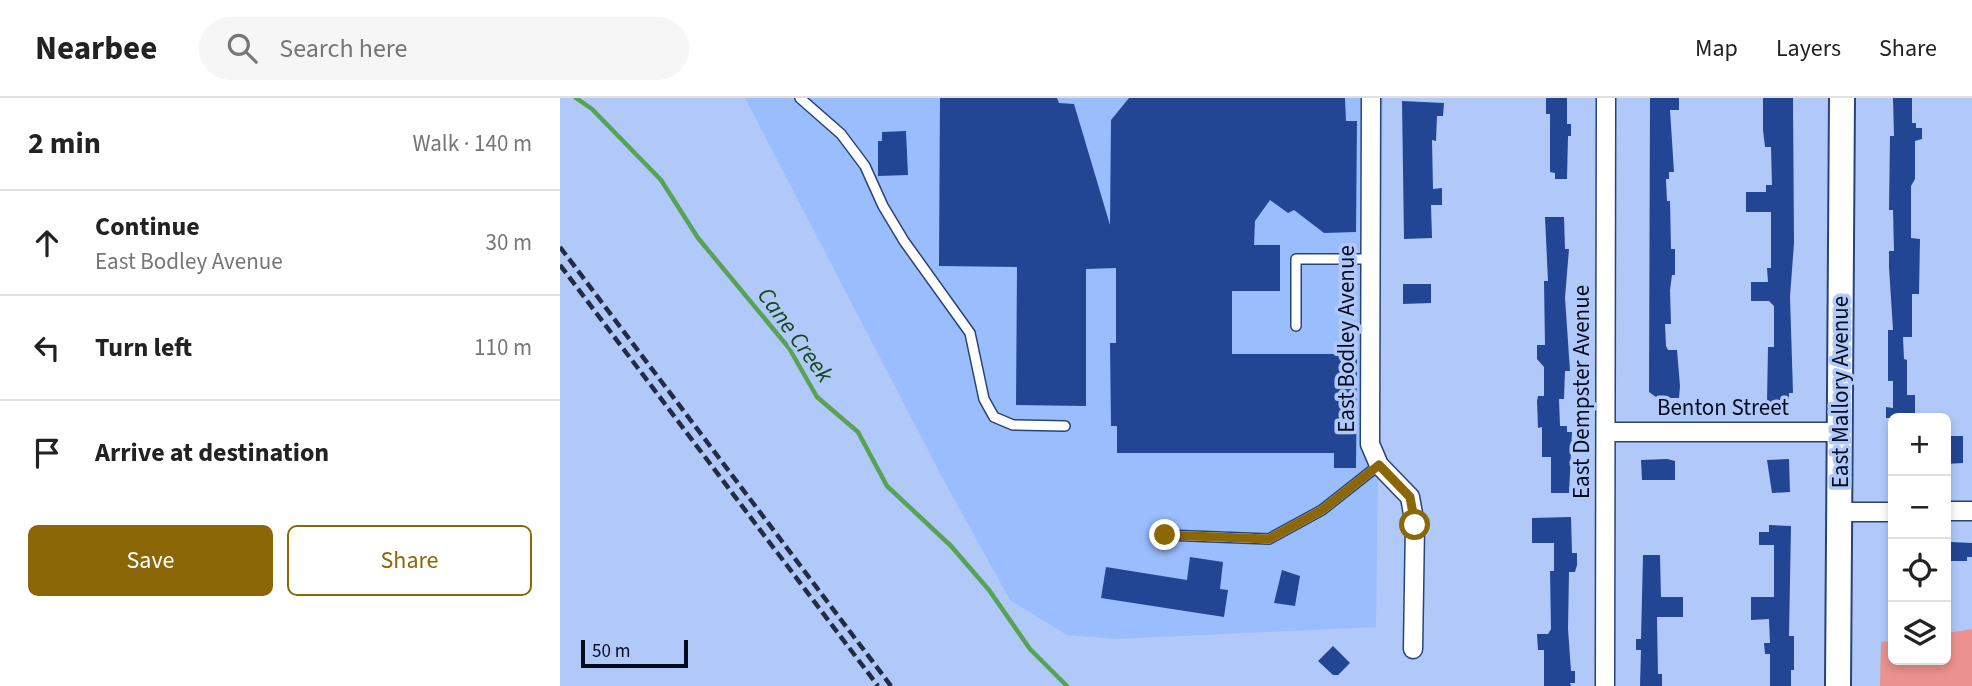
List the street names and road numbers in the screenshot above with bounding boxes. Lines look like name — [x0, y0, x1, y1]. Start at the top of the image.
street label: East Bodley Avenue — [1330, 245, 1363, 433]
street label: East Dempster Avenue — [1565, 285, 1598, 499]
street label: East Mallory Avenue — [1824, 296, 1857, 488]
street label: Benton Street — [1657, 391, 1789, 424]

